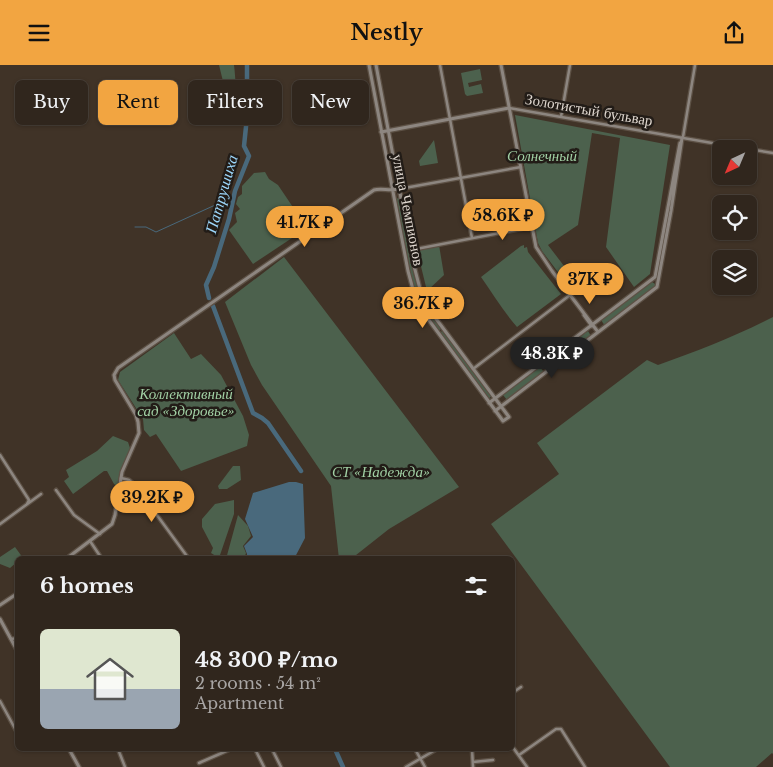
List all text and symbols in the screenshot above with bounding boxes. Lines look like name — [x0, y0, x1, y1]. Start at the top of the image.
icon: menu — [25, 19, 53, 47]
text: Nestly — [350, 19, 423, 46]
icon: share — [720, 19, 748, 47]
chip: Buy — [15, 80, 88, 125]
chip: Rent — [98, 80, 178, 125]
chip: Filters — [188, 80, 282, 125]
chip: New — [292, 80, 369, 125]
street label: Золотистый бульвар — [524, 89, 654, 130]
north arrow — [712, 140, 758, 185]
map controls — [712, 140, 757, 295]
park label: Солнечный — [507, 146, 577, 165]
water label: Патрушиха — [200, 152, 242, 237]
street label: улица Чемпионов — [388, 152, 429, 267]
button: locate — [712, 195, 757, 240]
pin: 58.6K ₽ — [457, 199, 549, 241]
pin: 41.7K ₽ — [259, 205, 351, 248]
text: 58.6K ₽ — [473, 205, 533, 225]
text: 41.7K ₽ — [277, 212, 333, 232]
button: layers — [712, 250, 757, 295]
pin: 37K ₽ — [555, 263, 625, 305]
text: 37K ₽ — [568, 269, 612, 289]
pin: 36.7K ₽ — [377, 287, 469, 329]
text: 36.7K ₽ — [393, 293, 453, 313]
pin: 48.3K ₽ — [506, 337, 598, 379]
text: 48.3K ₽ — [521, 343, 583, 363]
park label: Коллективный сад «Здоровье» — [137, 384, 235, 420]
park label: СТ «Надежда» — [332, 462, 430, 481]
pin: 39.2K ₽ — [106, 481, 198, 523]
text: 39.2K ₽ — [121, 487, 183, 507]
icon: filters — [462, 572, 490, 600]
text: 6 homes — [40, 573, 134, 599]
text: 48 300 ₽/mo — [195, 647, 338, 673]
icon: home — [80, 649, 140, 709]
text: 2 rooms · 54 m² — [195, 673, 321, 693]
text: Apartment — [195, 693, 284, 713]

